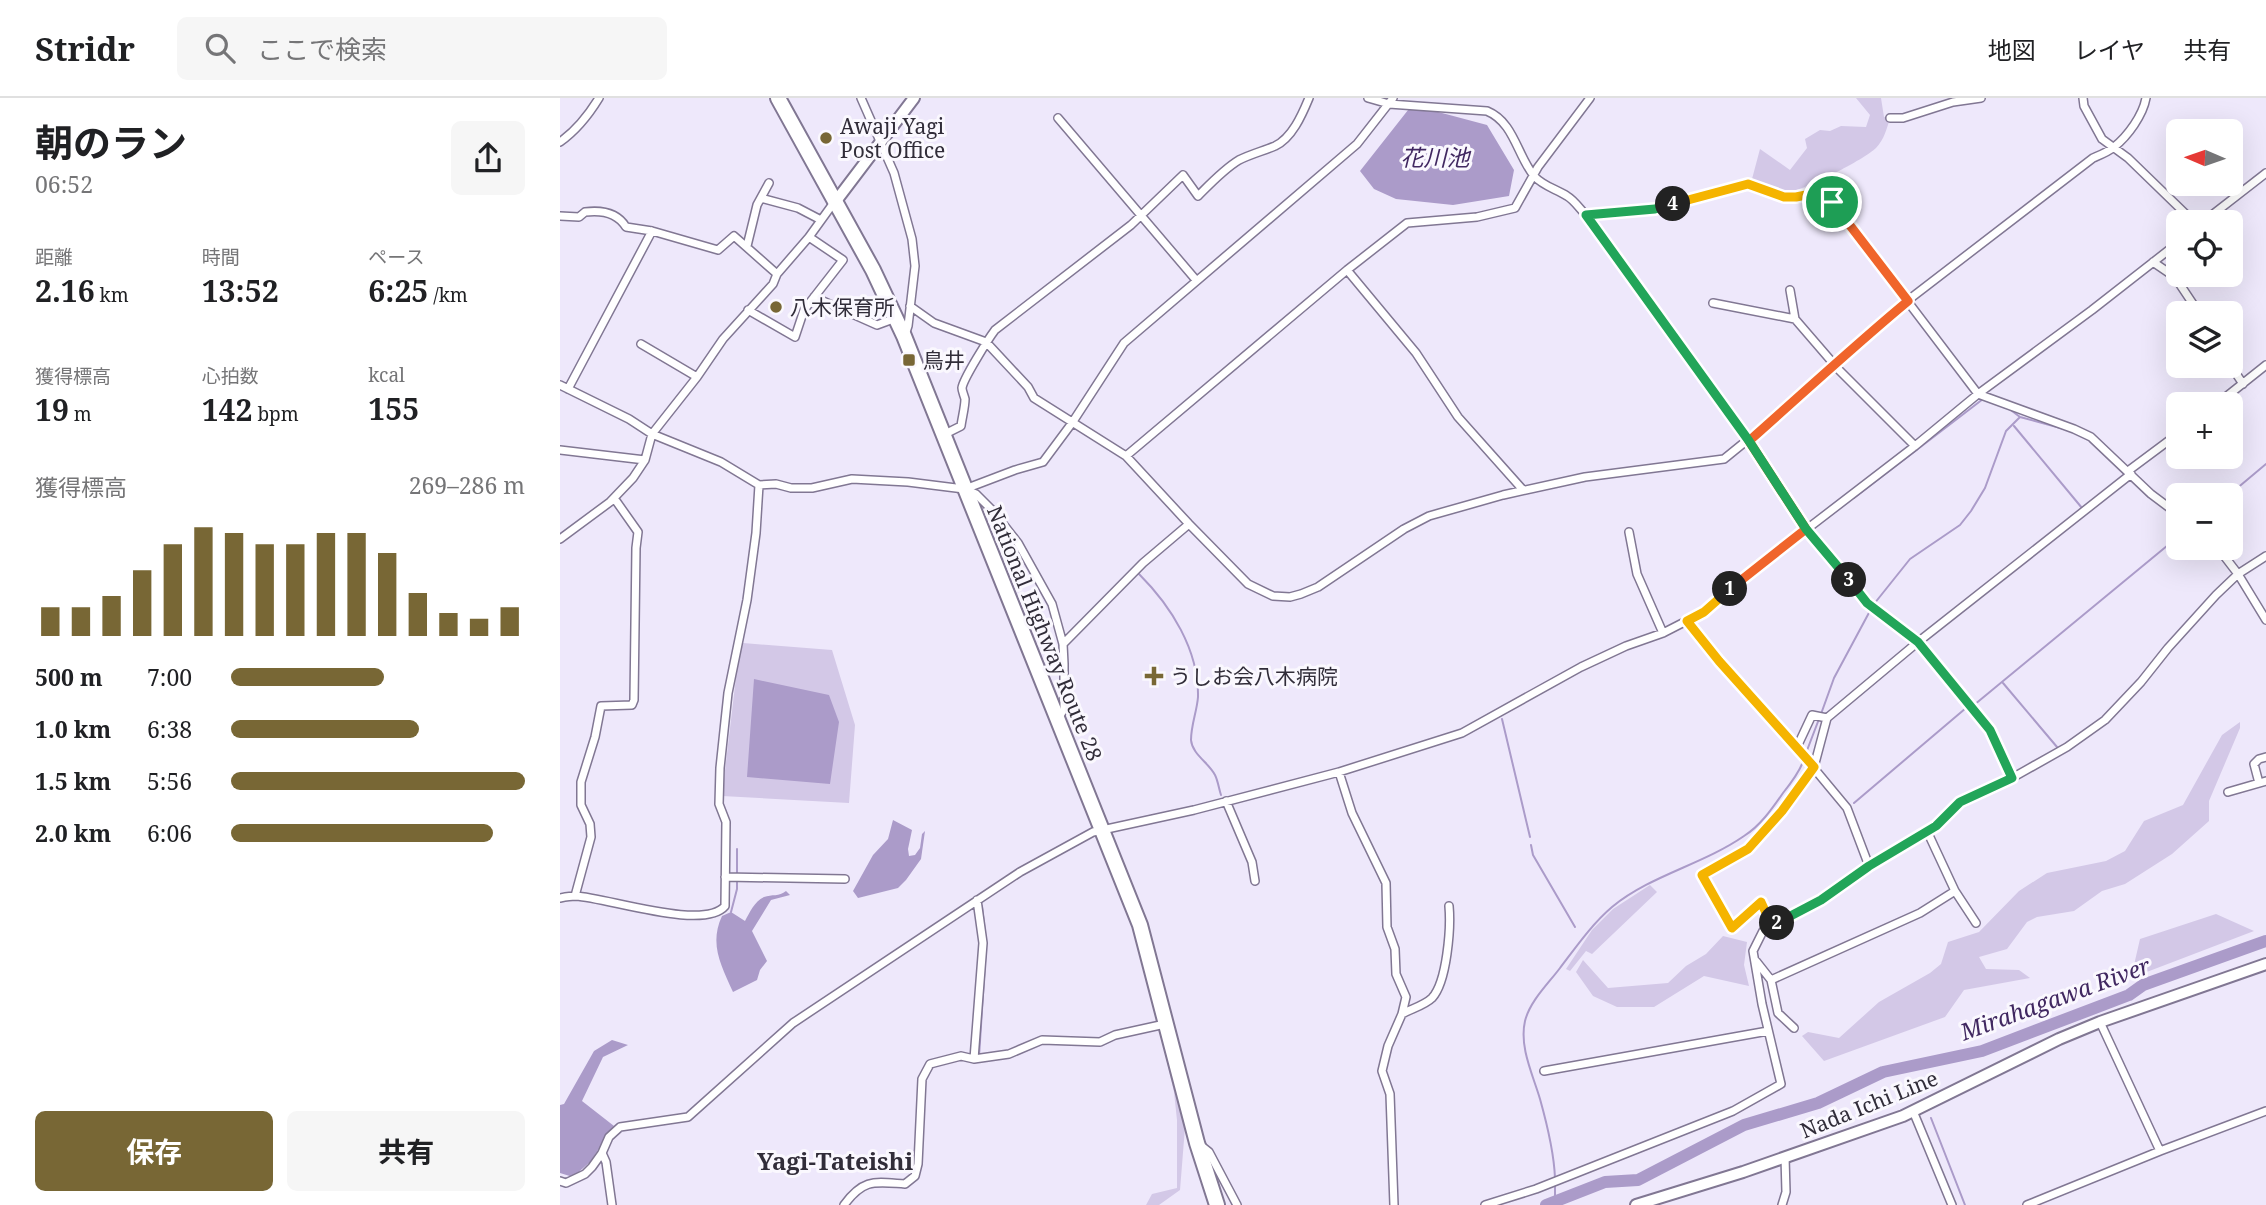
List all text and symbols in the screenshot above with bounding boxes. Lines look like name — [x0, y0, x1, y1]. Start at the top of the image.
search box — [177, 17, 667, 80]
text: Stridr — [35, 26, 135, 71]
icon: search — [201, 29, 239, 67]
text: ここで検索 — [257, 31, 387, 67]
text: 地図 — [1988, 33, 2036, 66]
text: レイヤ — [2074, 33, 2145, 66]
text: 共有 — [2183, 33, 2231, 66]
place label: Awaji Yagi Post Office — [840, 112, 945, 164]
text: 朝のラン — [35, 116, 187, 168]
north arrow — [2166, 119, 2244, 196]
map controls — [2166, 119, 2243, 560]
button: share — [451, 121, 525, 195]
marker: Awaji Yagi Post Office — [818, 130, 834, 146]
water label: 花川池 — [1401, 141, 1472, 173]
text: 06:52 — [35, 168, 93, 200]
pin — [1802, 172, 1862, 232]
icon: arrive — [1813, 183, 1851, 221]
pin: 4 — [1656, 186, 1690, 222]
text: 4 — [1667, 190, 1678, 216]
button: locate — [2166, 210, 2243, 287]
text: 距離 — [35, 244, 73, 270]
text: 時間 — [202, 244, 240, 270]
text: ペース — [368, 244, 424, 270]
text: 2.16 — [35, 270, 95, 311]
text: 13:52 — [202, 270, 279, 311]
text: 6:25 — [368, 270, 428, 311]
text: km — [95, 282, 129, 308]
text: /km — [428, 282, 468, 308]
place label: 八木保育所 — [790, 293, 895, 321]
marker: 八木保育所 — [768, 299, 784, 315]
button: layers — [2166, 301, 2243, 378]
place label: 鳥井 — [923, 346, 965, 374]
marker: 鳥井 — [901, 352, 917, 368]
text: kcal — [368, 362, 405, 388]
text: 獲得標高 — [35, 363, 111, 389]
text: 心拍数 — [202, 363, 259, 389]
text: 155 — [368, 388, 419, 429]
text: 19 — [35, 389, 69, 430]
text: 142 — [202, 389, 253, 430]
button: + — [2166, 392, 2243, 469]
text: m — [69, 401, 92, 427]
text: bpm — [253, 401, 299, 427]
text: 269–286 m — [409, 469, 525, 501]
text: 獲得標高 — [35, 471, 127, 503]
button: − — [2166, 483, 2243, 560]
street label: National Highway Route 28 — [981, 501, 1109, 765]
pin: 3 — [1832, 562, 1866, 598]
text: 3 — [1843, 566, 1854, 592]
pin: 1 — [1712, 572, 1748, 606]
text: 1 — [1724, 575, 1735, 601]
text: 500 m — [35, 661, 103, 693]
text: 7:00 — [147, 661, 192, 693]
place label: うしお会八木病院 — [1170, 662, 1338, 690]
marker: うしお会八木病院 — [1144, 666, 1164, 686]
text: 1.0 km — [35, 713, 111, 745]
text: 6:38 — [147, 713, 192, 745]
text: 1.5 km — [35, 765, 111, 797]
text: 5:56 — [147, 765, 192, 797]
text: 2.0 km — [35, 817, 111, 849]
text: 6:06 — [147, 817, 192, 849]
pin: 2 — [1760, 906, 1794, 940]
text: 2 — [1771, 909, 1782, 935]
water label: Mirahagawa River — [1954, 949, 2155, 1048]
street label: Nada Ichi Line — [1796, 1064, 1942, 1144]
button: 保存 — [35, 1111, 273, 1191]
button: 共有 — [287, 1111, 525, 1191]
district label: Yagi-Tateishi — [757, 1144, 914, 1177]

